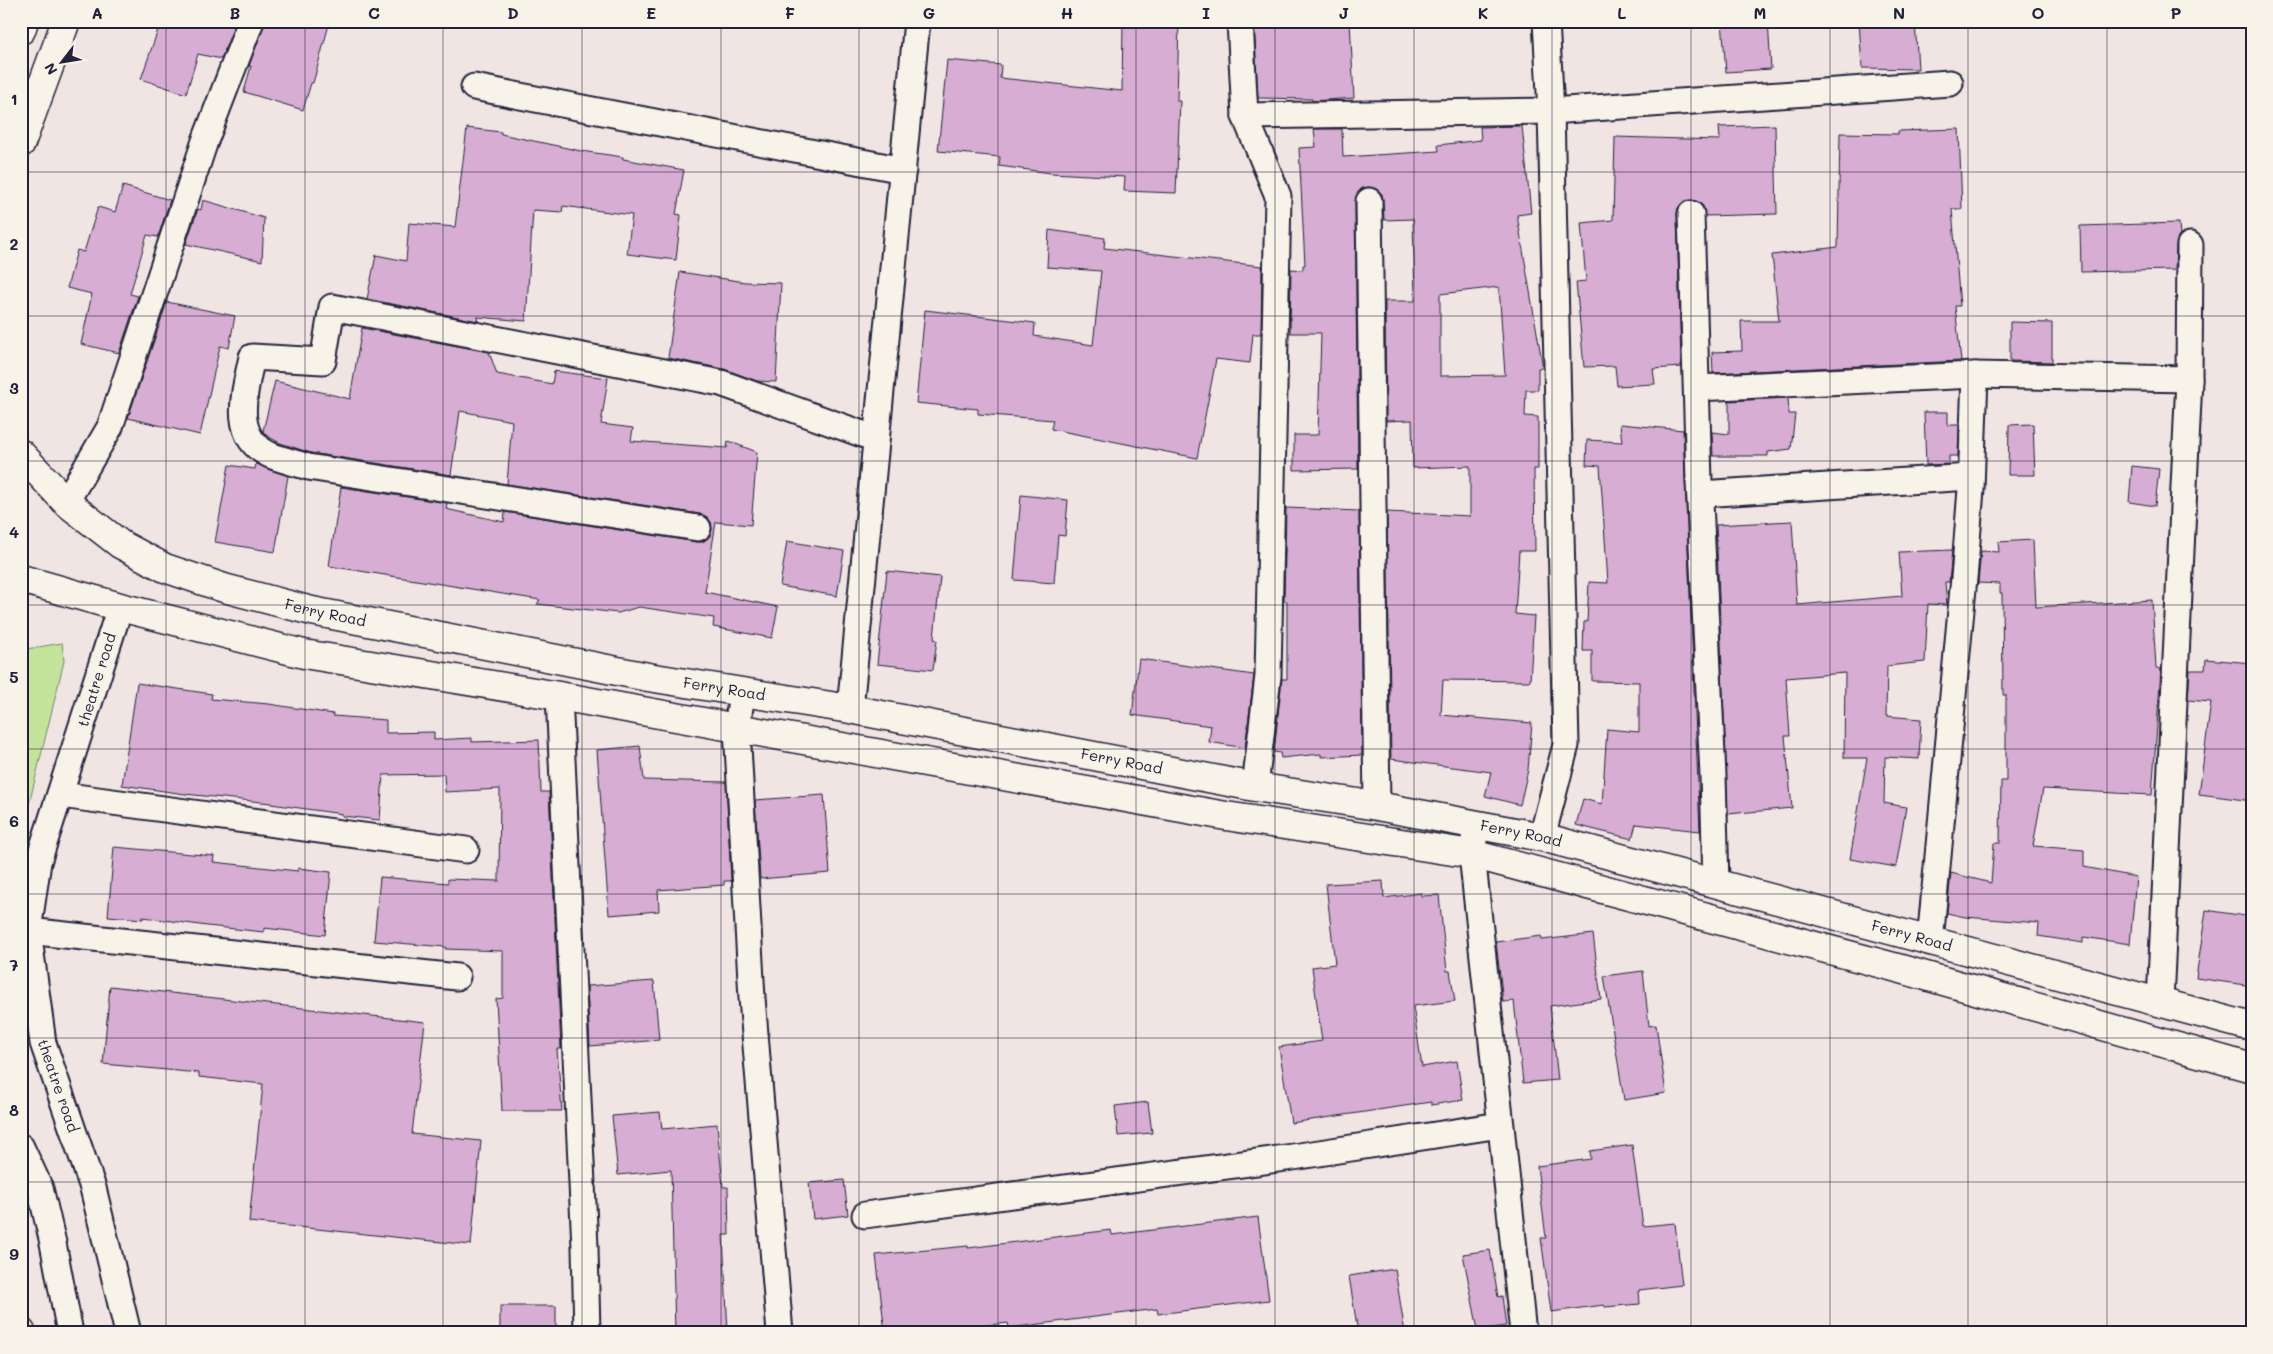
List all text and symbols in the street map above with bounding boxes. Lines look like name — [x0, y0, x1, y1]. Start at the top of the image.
text: A — [91, 2, 103, 23]
text: B — [230, 2, 240, 23]
text: C — [368, 2, 380, 23]
text: D — [507, 2, 519, 23]
text: E — [646, 2, 656, 23]
text: F — [785, 2, 795, 23]
text: G — [923, 2, 935, 23]
text: H — [1061, 2, 1073, 23]
text: I — [1202, 2, 1210, 23]
text: J — [1339, 2, 1349, 23]
text: K — [1478, 2, 1488, 23]
text: L — [1617, 2, 1627, 23]
text: M — [1754, 2, 1766, 23]
text: N — [1893, 2, 1905, 23]
text: O — [2032, 2, 2045, 23]
text: P — [2171, 2, 2182, 23]
north arrow — [38, 38, 88, 88]
text: N — [40, 59, 61, 78]
text: 1 — [10, 88, 18, 109]
text: 2 — [10, 233, 19, 254]
text: 3 — [9, 377, 19, 398]
text: 4 — [9, 521, 19, 542]
street label: Ferry Road — [283, 593, 368, 630]
street label: theatre road — [72, 630, 120, 729]
text: 5 — [9, 666, 19, 687]
street label: Ferry Road — [682, 672, 767, 704]
street label: Ferry Road — [1079, 743, 1164, 778]
text: 6 — [9, 810, 19, 831]
street label: Ferry Road — [1479, 815, 1564, 851]
street label: Ferry Road — [1869, 915, 1955, 955]
text: 7 — [10, 954, 19, 975]
street label: theatre road — [33, 1036, 84, 1135]
text: 8 — [9, 1099, 19, 1120]
text: 9 — [9, 1243, 19, 1264]

